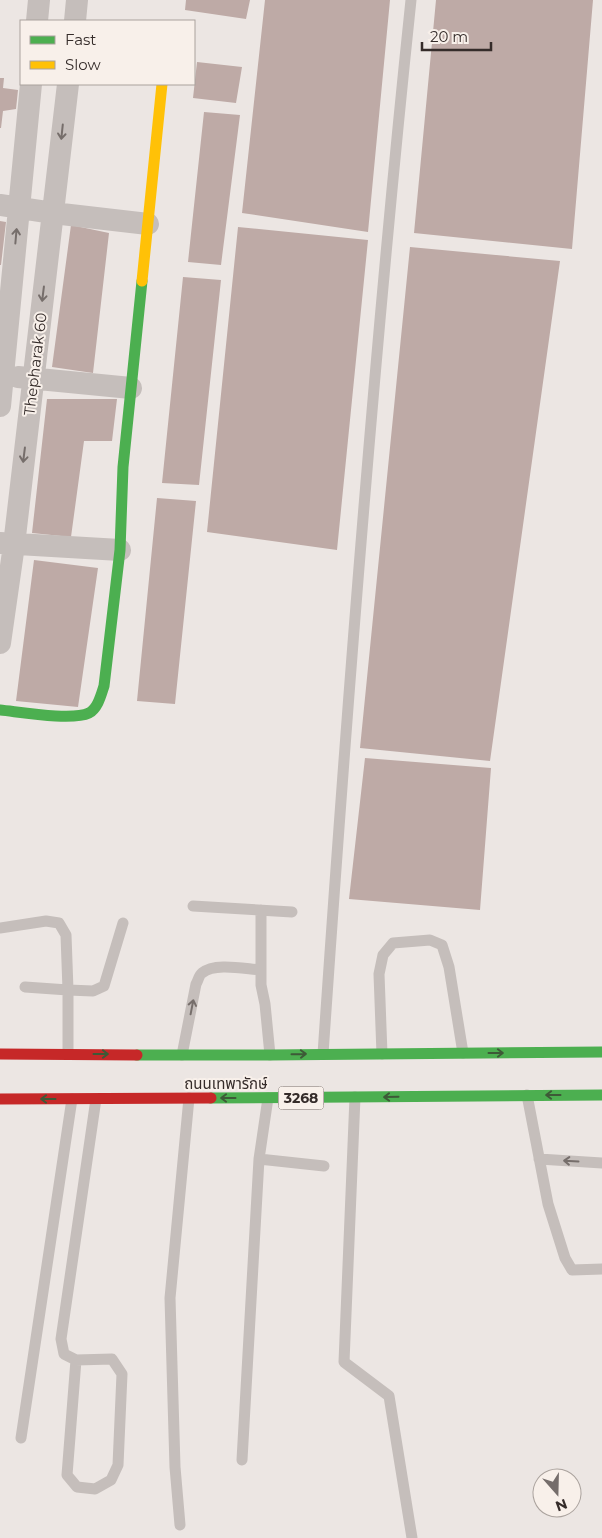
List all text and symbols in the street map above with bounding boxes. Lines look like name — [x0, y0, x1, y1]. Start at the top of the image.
legend — [20, 20, 195, 85]
scale bar — [422, 20, 491, 52]
text: 20 m — [430, 27, 468, 46]
text: Fast — [65, 30, 96, 49]
text: Slow — [65, 55, 101, 74]
one-way arrow — [57, 124, 67, 140]
one-way arrow — [11, 228, 21, 244]
one-way arrow — [38, 285, 48, 301]
street label: Thepharak 60 — [19, 312, 51, 416]
one-way arrow — [19, 447, 29, 463]
one-way arrow — [187, 999, 197, 1015]
one-way arrow — [488, 1048, 504, 1058]
one-way arrow — [92, 1049, 109, 1059]
one-way arrow — [290, 1049, 306, 1059]
street label: ถนนเทพารักษ์ — [184, 1074, 268, 1093]
road number: 3268 — [278, 1086, 324, 1110]
one-way arrow — [546, 1090, 562, 1100]
one-way arrow — [383, 1092, 400, 1102]
one-way arrow — [221, 1093, 237, 1103]
one-way arrow — [41, 1094, 57, 1104]
one-way arrow — [563, 1157, 579, 1166]
north arrow — [532, 1468, 582, 1518]
text: N — [553, 1495, 570, 1516]

